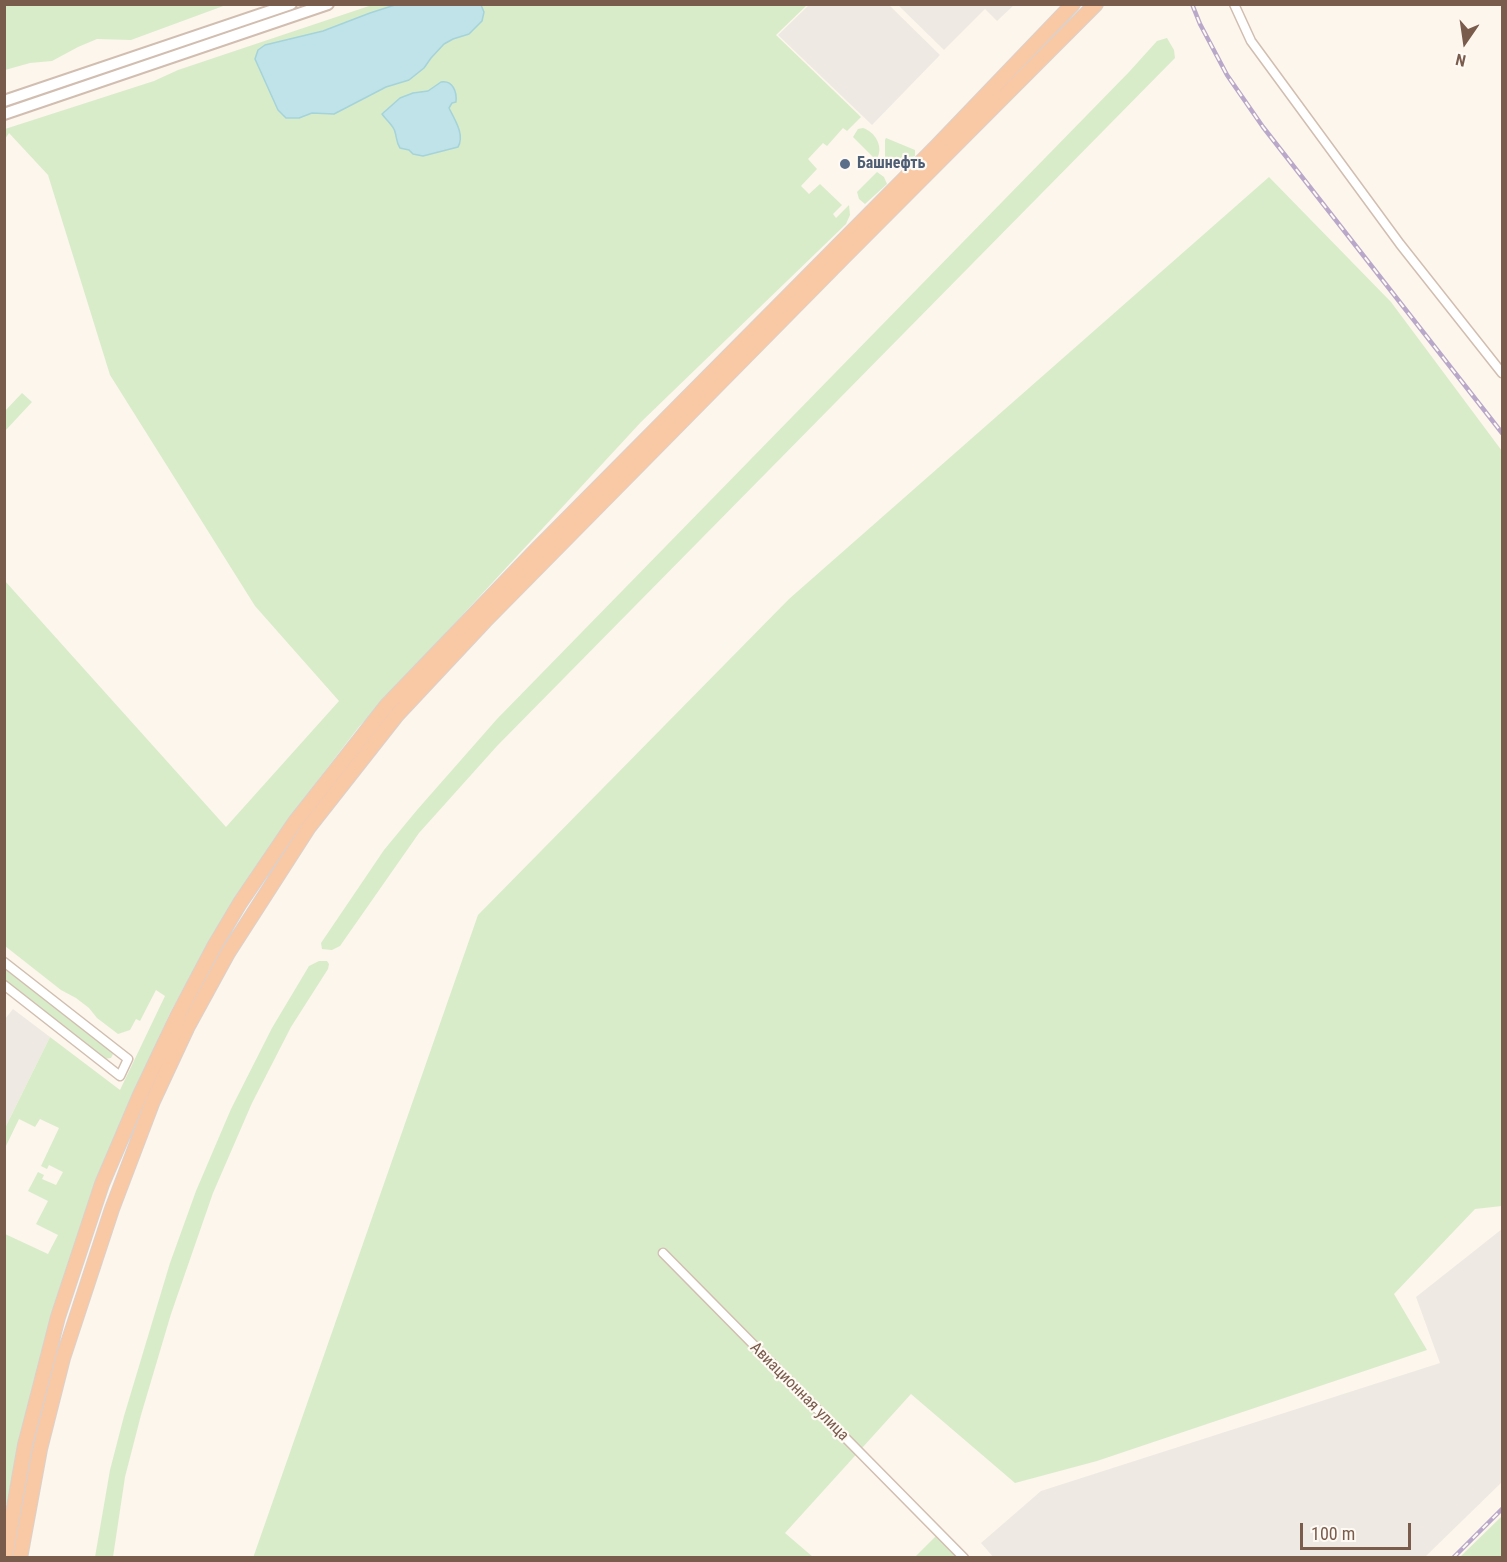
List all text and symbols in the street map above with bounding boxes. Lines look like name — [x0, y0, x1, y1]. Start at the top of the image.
north arrow — [1435, 12, 1495, 72]
text: N — [1454, 50, 1468, 70]
place label: Башнефть — [857, 154, 925, 174]
marker: Башнефть — [838, 157, 852, 171]
street label: Авиационная улица — [746, 1339, 852, 1445]
scale bar — [1303, 1511, 1414, 1549]
text: 100 m — [1311, 1523, 1355, 1544]

